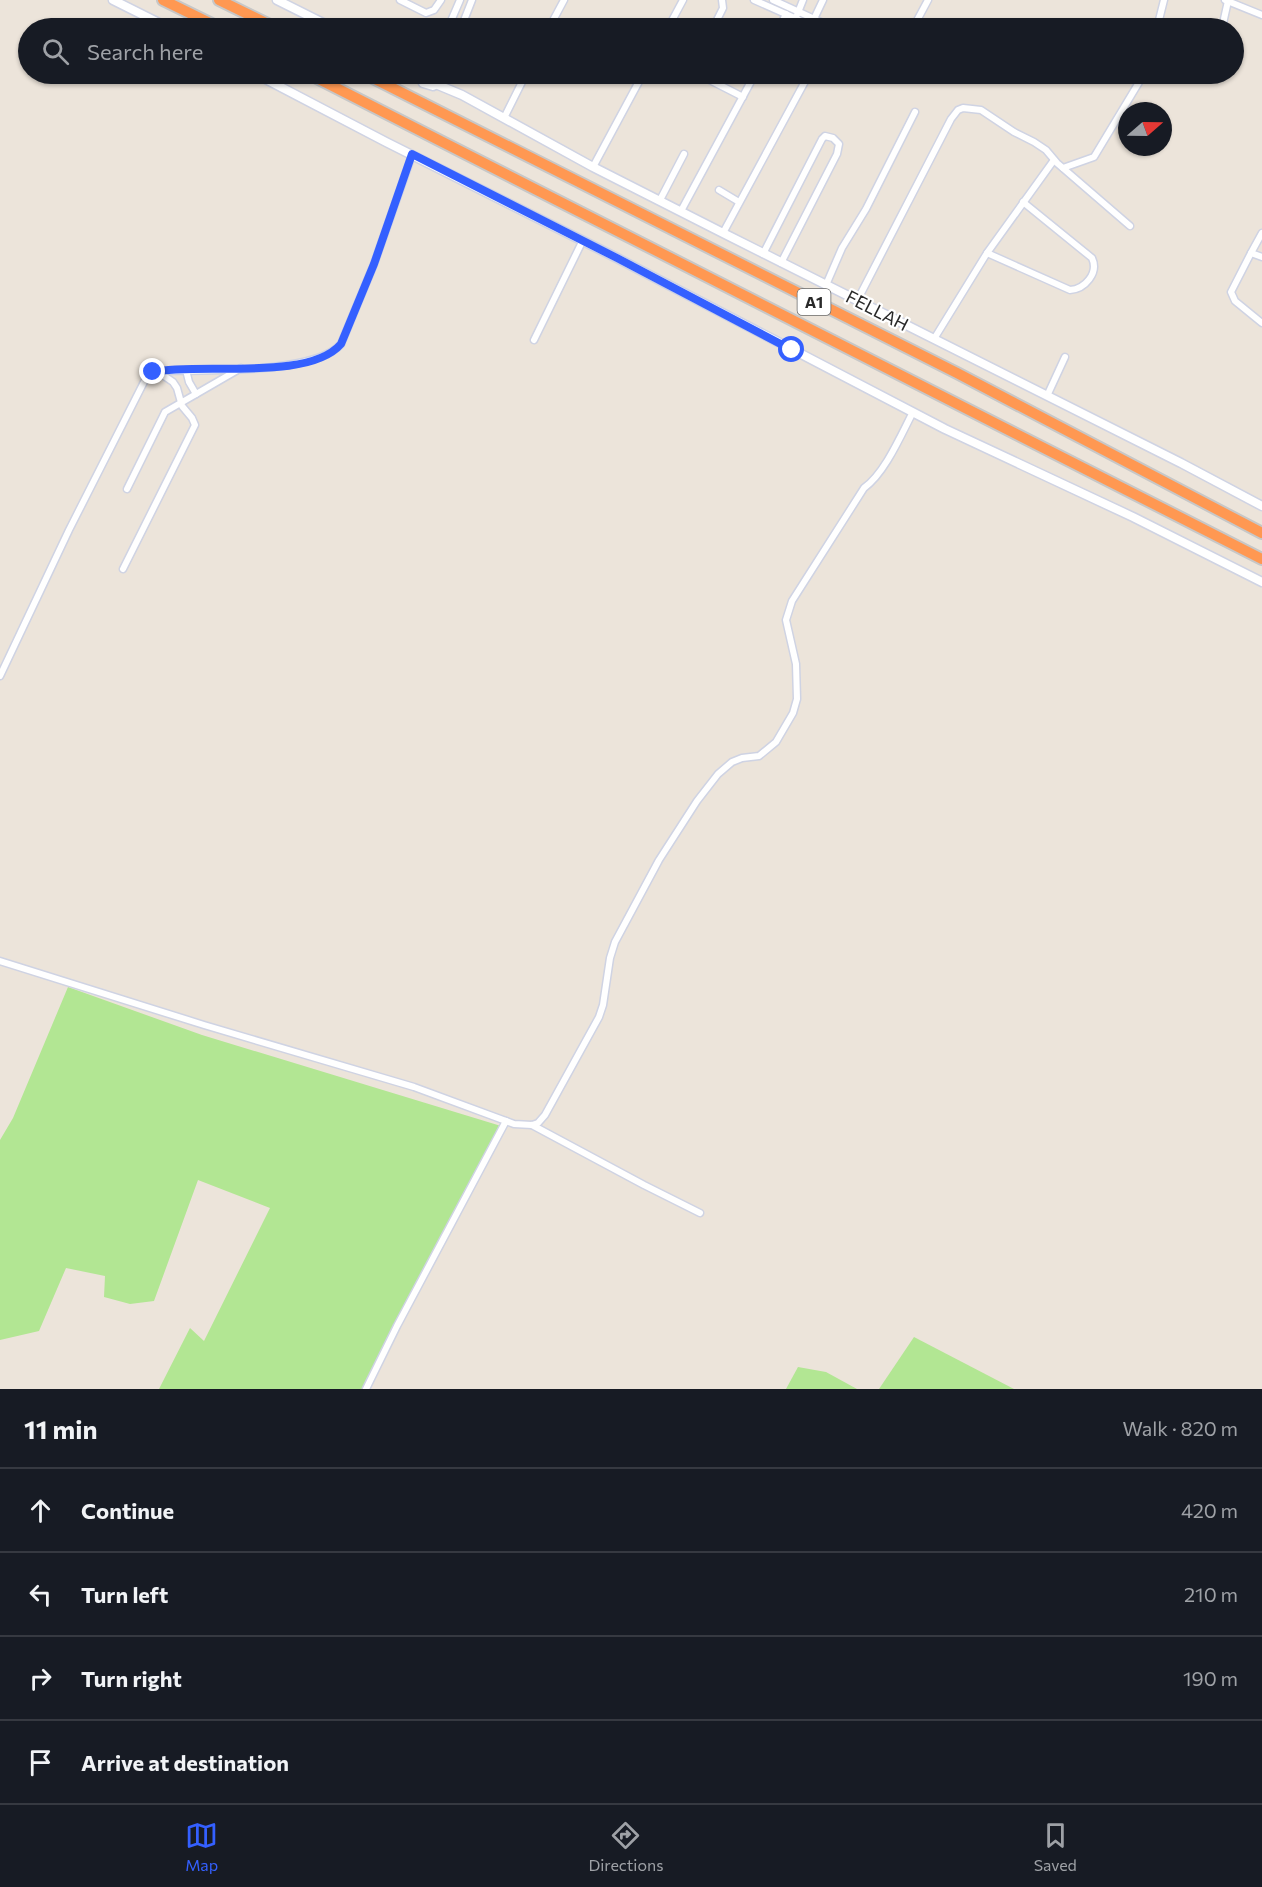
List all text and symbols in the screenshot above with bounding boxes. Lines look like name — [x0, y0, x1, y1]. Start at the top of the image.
search box — [18, 18, 1244, 84]
icon: search — [39, 35, 72, 68]
text: Search here — [87, 38, 203, 65]
north arrow — [1118, 102, 1172, 156]
street label: FELLAH — [842, 285, 913, 335]
road number: A1 — [798, 289, 830, 315]
route start — [778, 336, 804, 362]
route end — [139, 358, 165, 384]
text: 11 min — [24, 1413, 97, 1444]
text: Walk · 820 m — [1122, 1416, 1238, 1440]
icon: ahead — [24, 1494, 57, 1527]
text: Continue — [81, 1497, 174, 1524]
text: 420 m — [1181, 1498, 1238, 1522]
icon: left — [24, 1578, 57, 1611]
text: Turn left — [81, 1581, 168, 1608]
text: 210 m — [1184, 1582, 1238, 1606]
icon: right — [24, 1662, 57, 1695]
text: Turn right — [81, 1665, 182, 1692]
text: 190 m — [1183, 1666, 1238, 1690]
icon: arrive — [24, 1746, 57, 1779]
text: Arrive at destination — [81, 1749, 289, 1776]
tab: Map — [185, 1819, 218, 1874]
tab: Directions — [588, 1819, 663, 1874]
tab: Saved — [1034, 1819, 1077, 1874]

